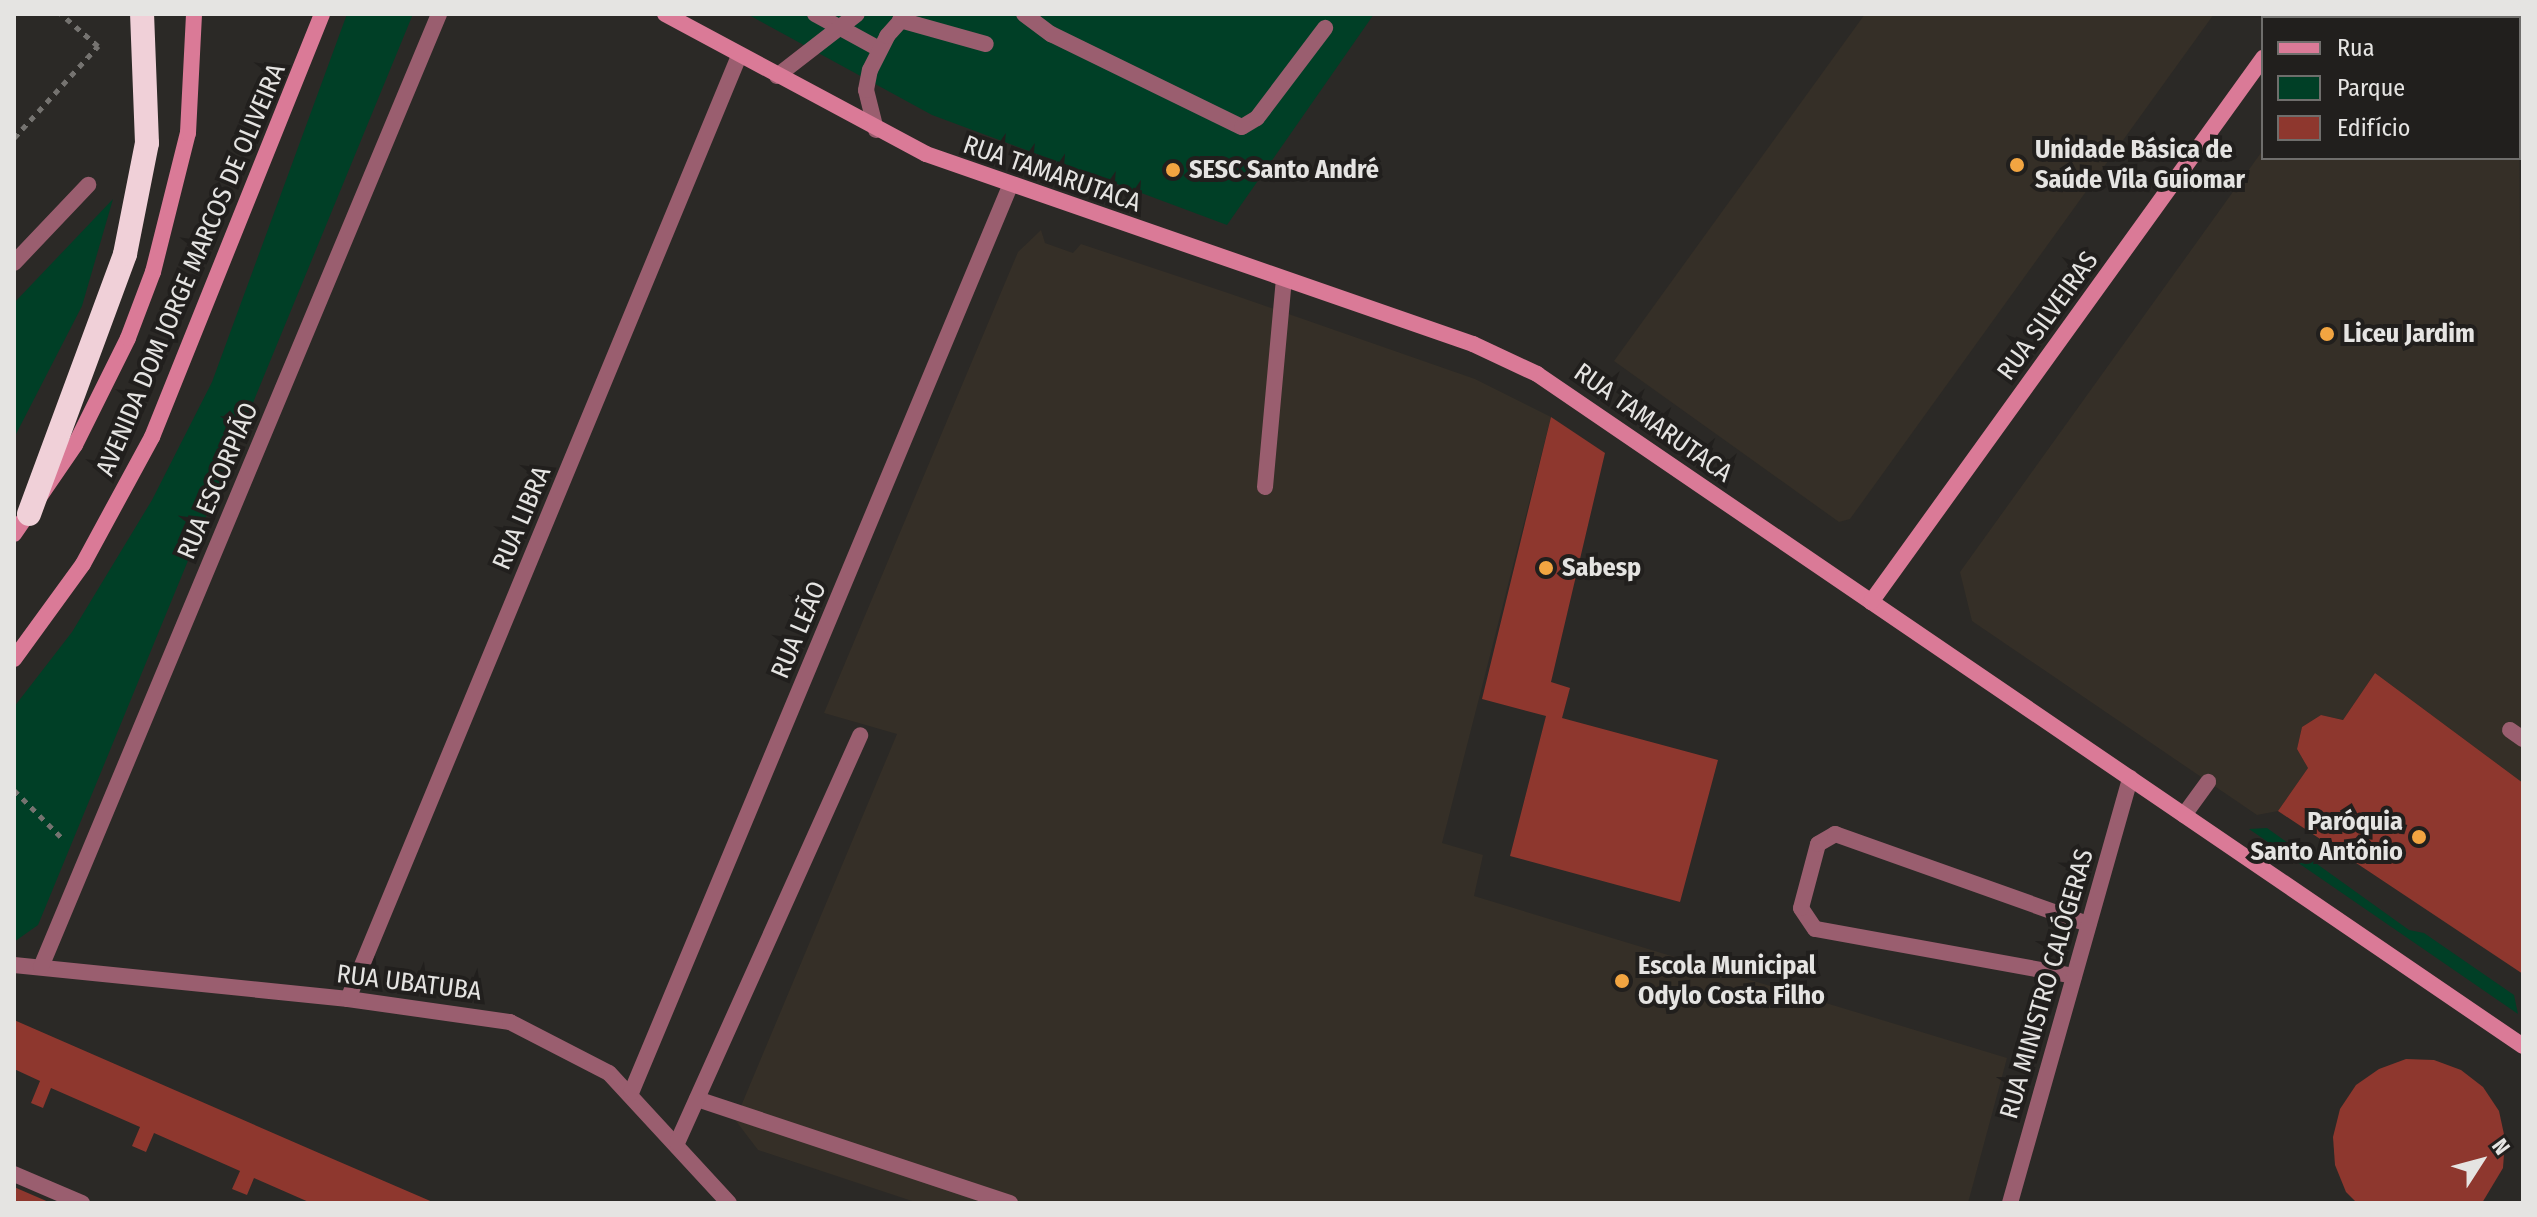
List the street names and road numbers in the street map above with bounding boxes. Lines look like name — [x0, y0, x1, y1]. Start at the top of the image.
street label: AVENIDA DOM JORGE MARCOS DE OLIVEIRA — [90, 59, 292, 481]
street label: RUA TAMARUTACA — [959, 129, 1145, 219]
street label: RUA SILVEIRAS — [1991, 246, 2105, 386]
street label: RUA TAMARUTACA — [1568, 357, 1738, 489]
street label: RUA ESCORPIÃO — [171, 398, 265, 564]
street label: RUA LIBRA — [486, 462, 558, 574]
street label: RUA LEÃO — [765, 577, 833, 683]
street label: RUA MINISTRO CALÓGERAS — [1994, 846, 2100, 1122]
street label: RUA UBATUBA — [335, 959, 483, 1007]

